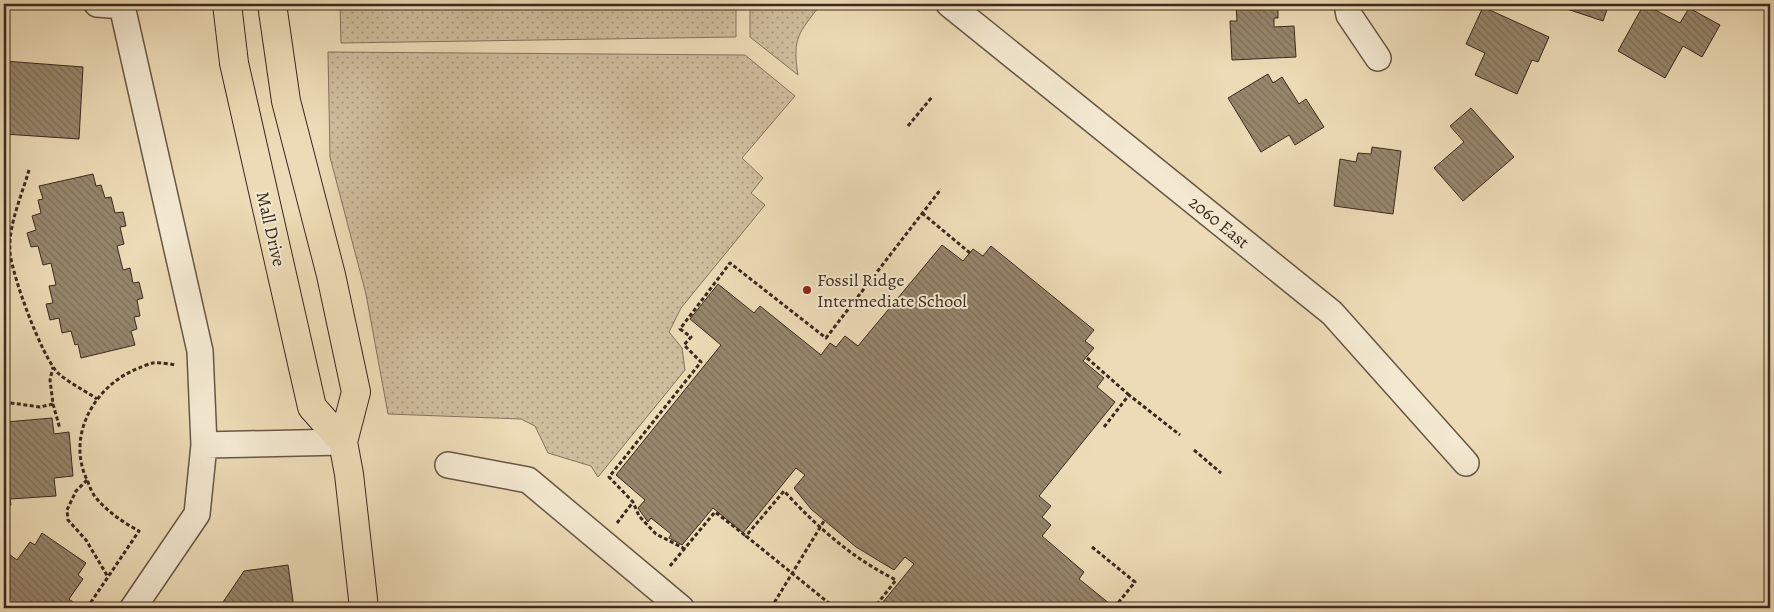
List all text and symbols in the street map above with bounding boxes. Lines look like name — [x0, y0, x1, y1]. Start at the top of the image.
street label: Mall Drive — [251, 189, 291, 269]
street label: 2060 East — [1184, 190, 1254, 254]
place label: Fossil Ridge Intermediate School — [817, 268, 967, 313]
marker: Fossil Ridge Intermediate School — [801, 284, 813, 296]

